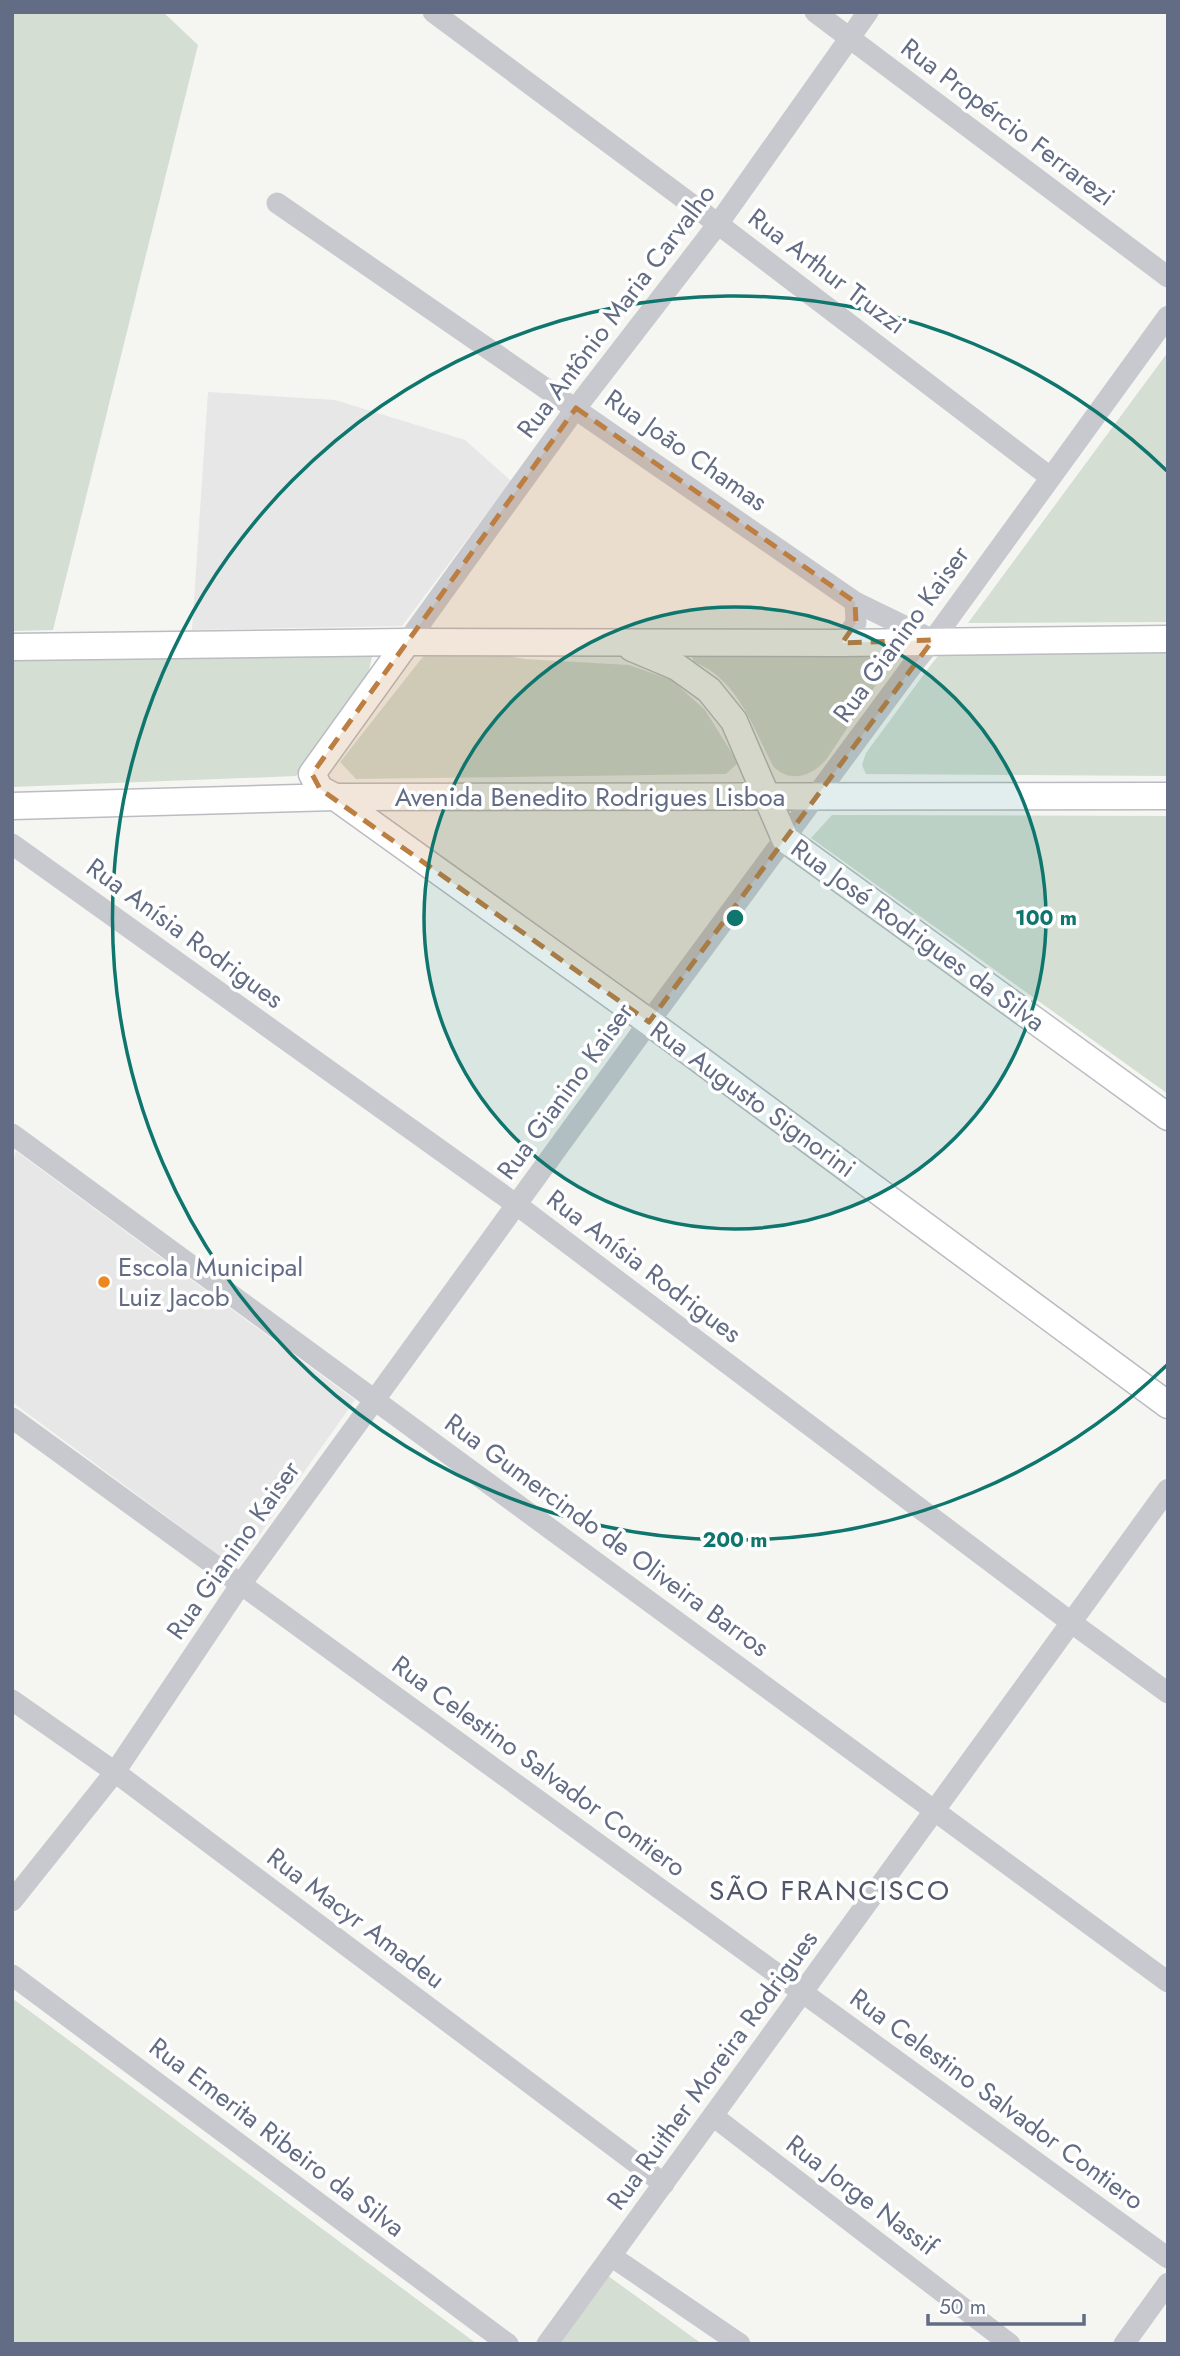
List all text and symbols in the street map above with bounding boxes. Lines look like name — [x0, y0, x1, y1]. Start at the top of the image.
street label: Rua Propércio Ferrarezi — [893, 29, 1123, 215]
street label: Rua Antônio Maria Carvalho — [508, 176, 724, 446]
street label: Rua Arthur Truzzi — [740, 199, 914, 343]
street label: Rua João Chamas — [597, 380, 775, 520]
street label: Rua Gianino Kaiser — [824, 538, 978, 730]
street label: Avenida Benedito Rodrigues Lisboa — [395, 778, 785, 816]
street label: Rua José Rodrigues da Silva — [783, 830, 1053, 1040]
street label: Rua Anísia Rodrigues — [79, 848, 291, 1018]
text: 100 m — [1015, 903, 1077, 933]
centre of rings — [723, 906, 747, 930]
street label: Rua Gianino Kaiser — [488, 995, 642, 1187]
street label: Rua Augusto Signorini — [642, 1011, 864, 1187]
street label: Rua Anísia Rodrigues — [539, 1180, 749, 1352]
place label: Escola Municipal Luiz Jacob — [118, 1248, 303, 1316]
marker: Escola Municipal Luiz Jacob — [96, 1274, 112, 1290]
street label: Rua Gumercindo de Oliveira Barros — [437, 1404, 777, 1666]
street label: Rua Gianino Kaiser — [157, 1453, 309, 1647]
text: 200 m — [702, 1525, 768, 1555]
street label: Rua Celestino Salvador Contiero — [384, 1646, 694, 1886]
street label: Rua Macyr Amadeu — [259, 1838, 453, 1998]
district label: SÃO FRANCISCO — [709, 1870, 951, 1911]
street label: Rua Ruither Moreira Rodrigues — [597, 1922, 827, 2218]
street label: Rua Celestino Salvador Contiero — [842, 1979, 1152, 2219]
street label: Rua Emerita Ribeiro da Silva — [141, 2028, 413, 2246]
street label: Rua Jorge Nassif — [778, 2125, 946, 2265]
scale bar — [928, 2282, 1084, 2326]
text: 50 m — [939, 2292, 986, 2322]

